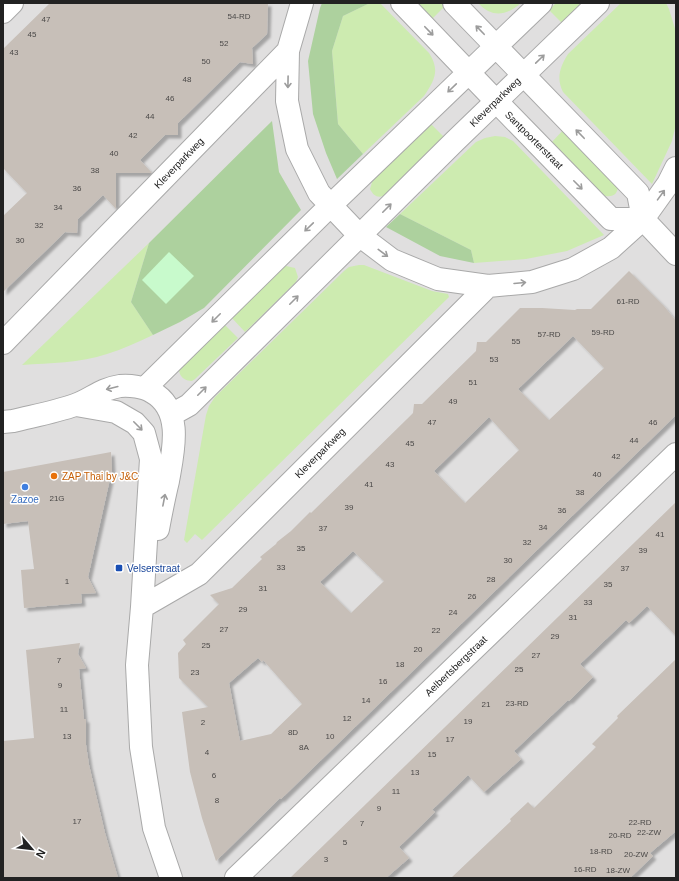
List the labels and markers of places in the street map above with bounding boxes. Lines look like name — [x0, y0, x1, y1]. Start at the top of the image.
marker: ZAP Thai by J&C — [49, 471, 59, 481]
place label: ZAP Thai by J&C — [62, 471, 138, 482]
marker: Zazoe — [20, 482, 30, 492]
place label: Zazoe — [11, 494, 39, 505]
marker: Velserstraat — [114, 563, 124, 573]
place label: Velserstraat — [127, 563, 180, 574]

